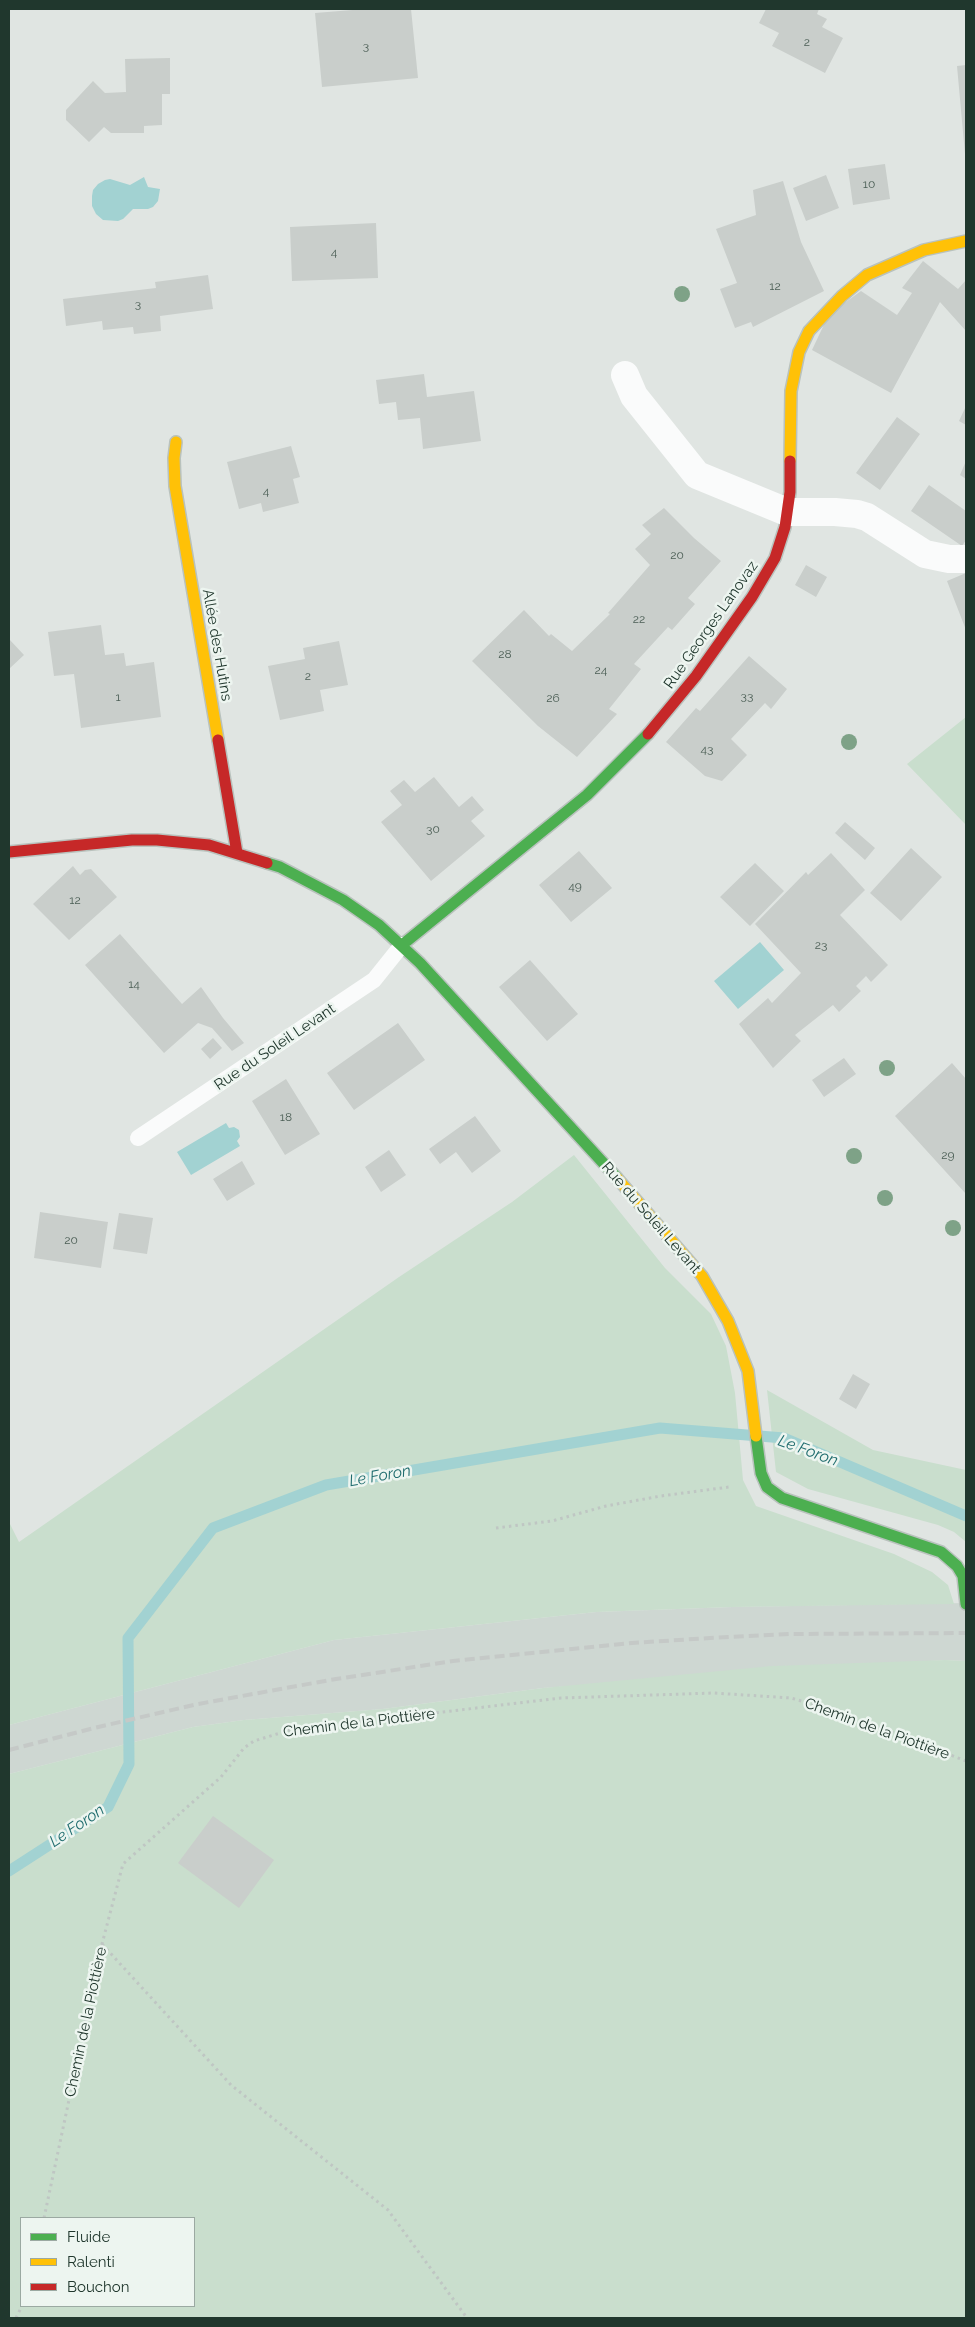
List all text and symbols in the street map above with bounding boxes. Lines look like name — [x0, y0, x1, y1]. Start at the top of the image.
house number: 2 — [804, 35, 810, 49]
house number: 3 — [363, 39, 369, 53]
house number: 10 — [863, 177, 875, 191]
house number: 4 — [331, 245, 337, 259]
house number: 12 — [769, 279, 781, 293]
house number: 3 — [135, 297, 141, 311]
house number: 4 — [263, 484, 269, 498]
house number: 20 — [670, 548, 684, 562]
street label: Rue Georges Lanovaz — [660, 558, 762, 692]
street label: Allée des Hutins — [198, 588, 236, 702]
house number: 22 — [633, 612, 645, 626]
house number: 28 — [498, 647, 512, 661]
house number: 24 — [595, 663, 607, 677]
house number: 2 — [305, 669, 311, 683]
house number: 33 — [741, 689, 753, 703]
house number: 1 — [115, 690, 121, 704]
house number: 26 — [546, 691, 560, 705]
house number: 43 — [701, 742, 713, 756]
house number: 30 — [426, 822, 440, 836]
house number: 49 — [568, 879, 582, 893]
house number: 12 — [69, 893, 81, 907]
house number: 23 — [815, 938, 827, 952]
house number: 14 — [128, 977, 140, 991]
street label: Rue du Soleil Levant — [211, 1000, 339, 1094]
house number: 18 — [280, 1110, 292, 1124]
house number: 29 — [941, 1148, 955, 1162]
street label: Rue du Soleil Levant — [598, 1158, 704, 1278]
house number: 20 — [64, 1233, 78, 1247]
water label: Le Foron — [775, 1431, 841, 1471]
water label: Le Foron — [348, 1461, 412, 1491]
street label: Chemin de la Piottière — [802, 1694, 952, 1764]
street label: Chemin de la Piottière — [282, 1705, 436, 1741]
water label: Le Foron — [46, 1801, 108, 1851]
street label: Chemin de la Piottière — [61, 1945, 111, 2099]
legend — [20, 2217, 195, 2307]
text: Fluide — [67, 2228, 110, 2246]
text: Ralenti — [67, 2253, 115, 2271]
text: Bouchon — [67, 2278, 129, 2296]

